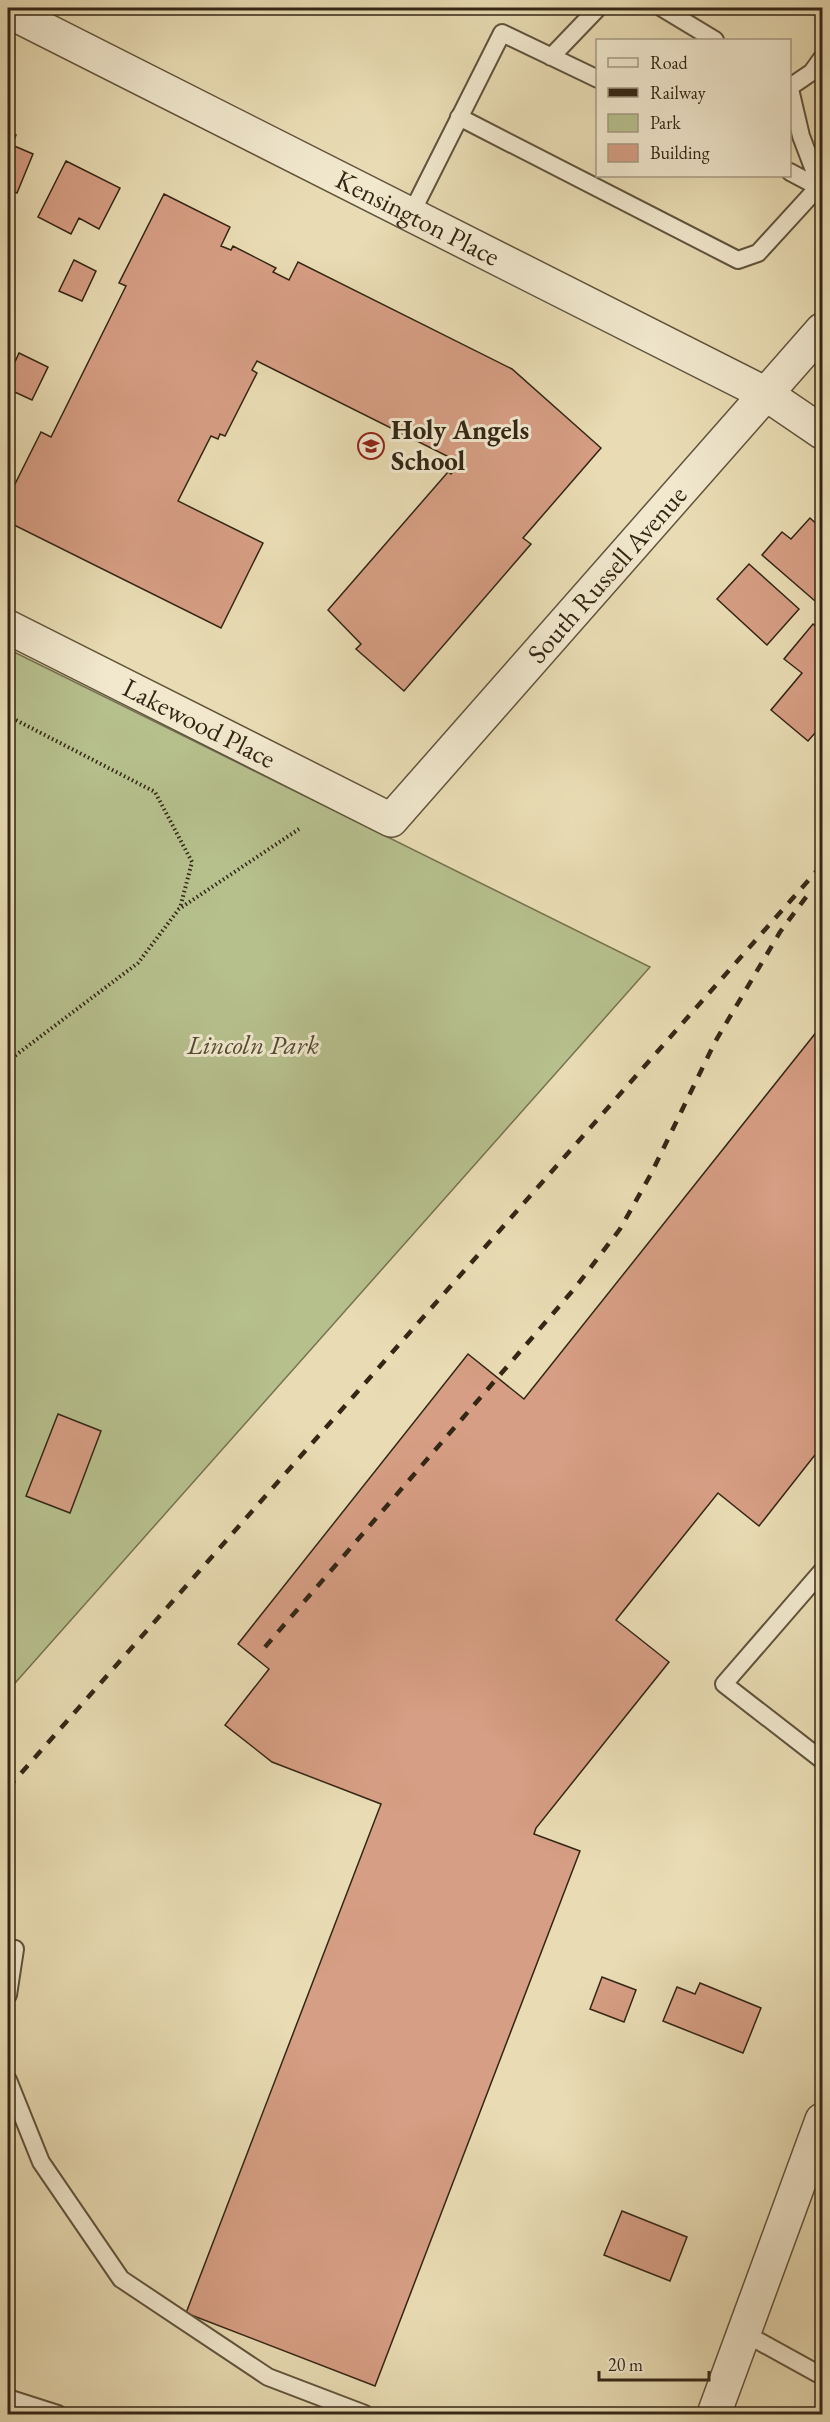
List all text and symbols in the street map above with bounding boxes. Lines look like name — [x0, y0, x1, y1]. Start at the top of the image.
legend — [596, 39, 791, 177]
text: Road — [650, 51, 689, 74]
text: Railway — [650, 81, 706, 104]
text: Park — [650, 111, 681, 134]
text: Building — [650, 141, 710, 164]
street label: Kensington Place — [330, 162, 506, 274]
place label: Holy Angels School — [391, 412, 529, 478]
school or university icon: Holy Angels School — [356, 431, 386, 461]
street label: South Russell Avenue — [519, 478, 694, 670]
street label: Lakewood Place — [117, 670, 282, 776]
park label: Lincoln Park — [186, 1027, 319, 1062]
scale bar — [599, 2344, 708, 2382]
text: 20 m — [608, 2353, 643, 2376]

